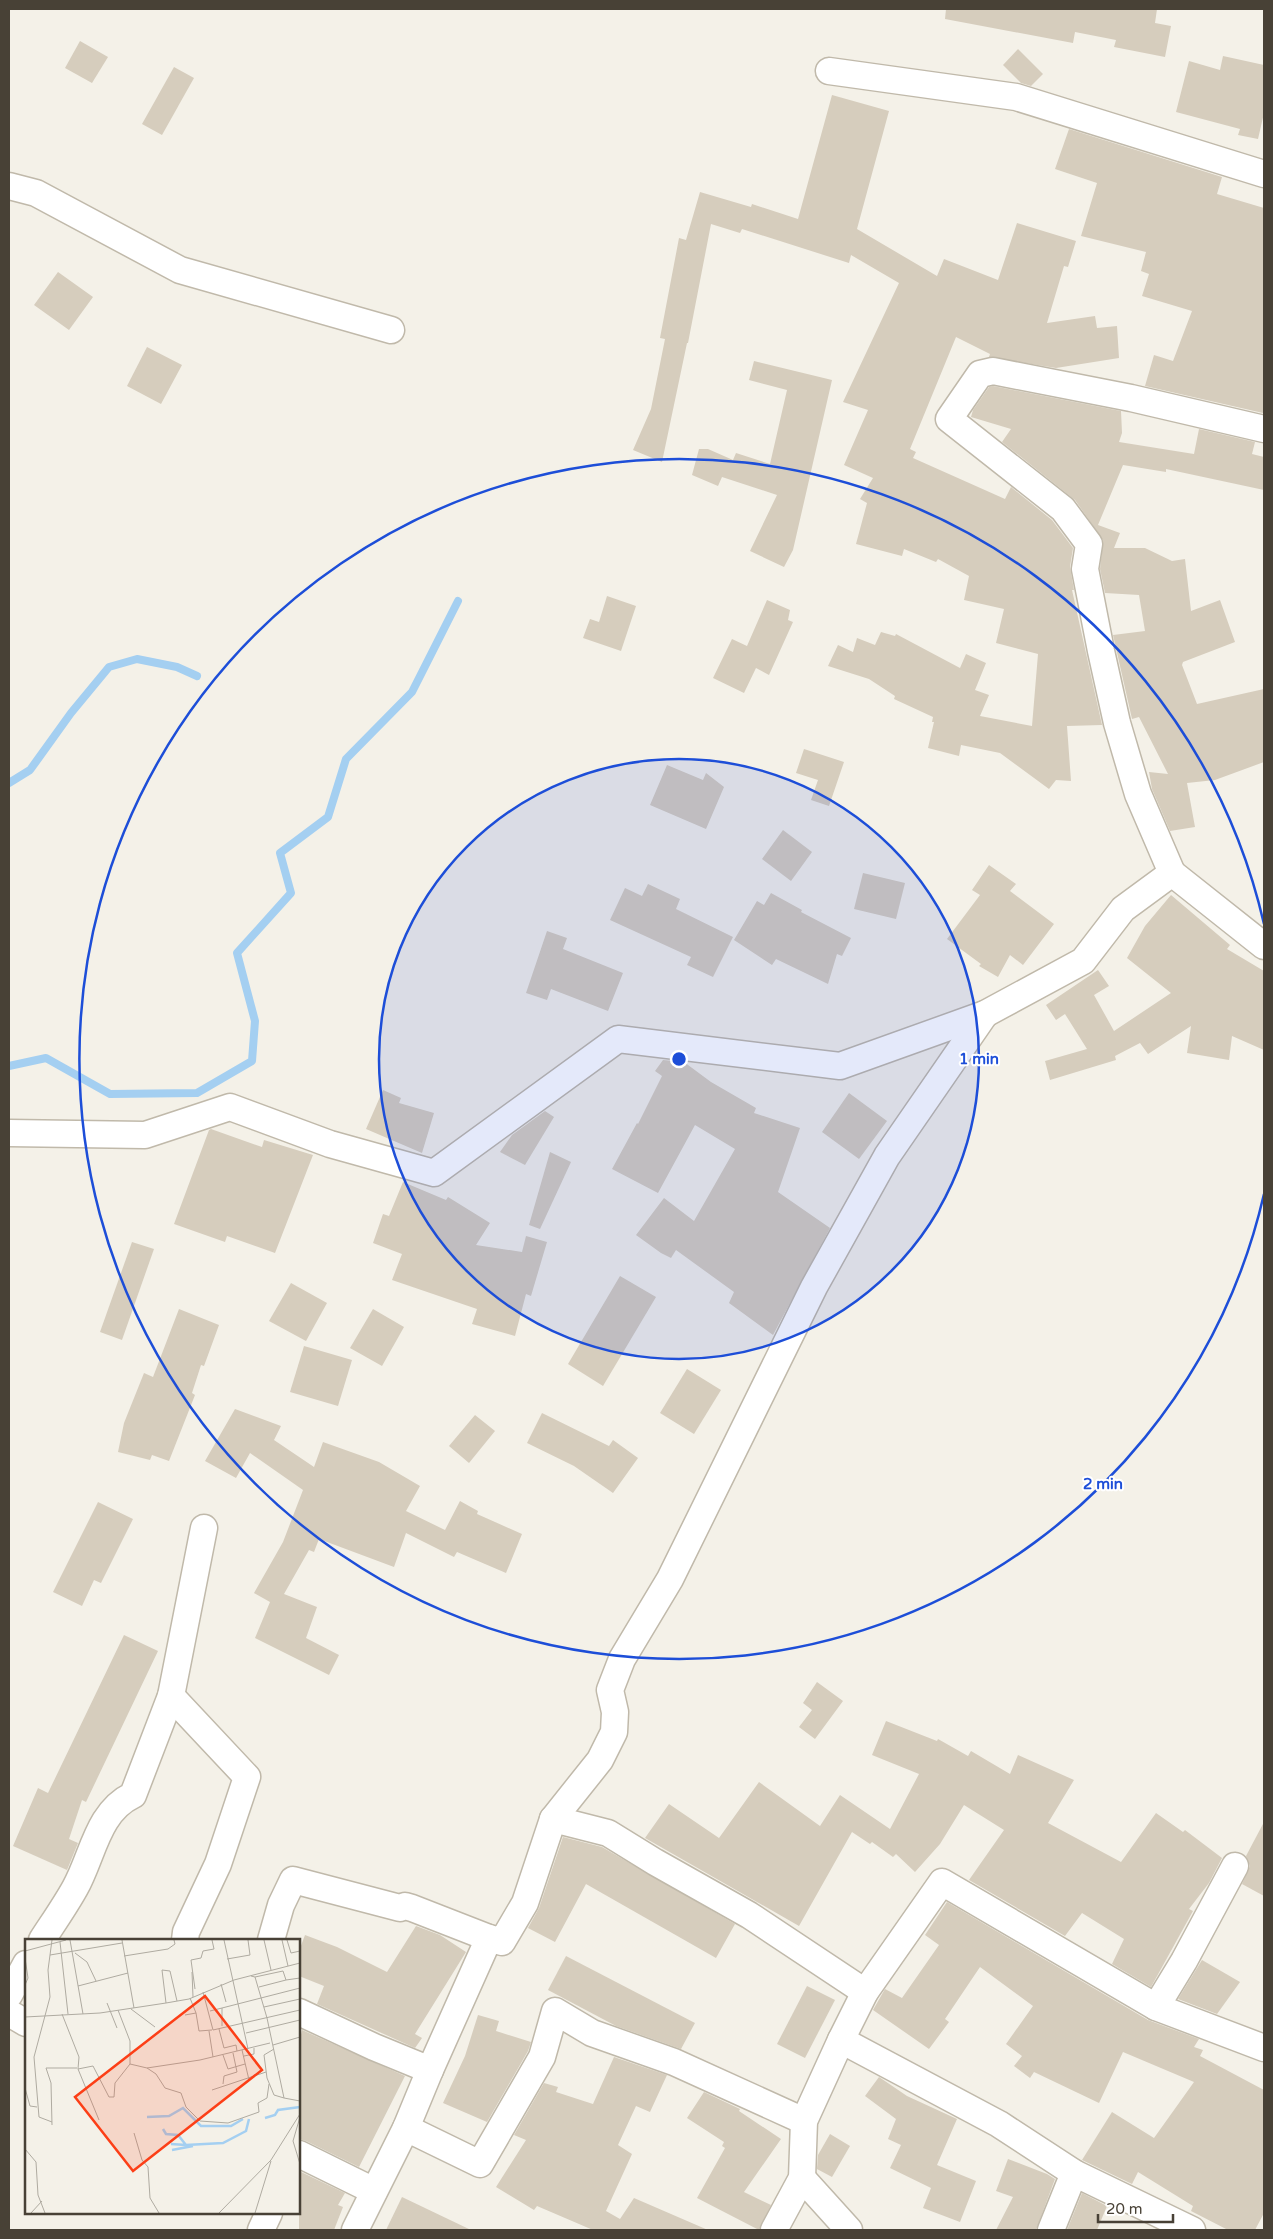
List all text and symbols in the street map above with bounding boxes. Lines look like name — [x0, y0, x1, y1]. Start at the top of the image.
centre of rings — [670, 1050, 688, 1068]
text: 1 min — [959, 1050, 999, 1068]
text: 2 min — [1083, 1475, 1123, 1493]
inset map — [25, 1939, 300, 2214]
scale bar — [1098, 2192, 1173, 2224]
text: 20 m — [1106, 2200, 1143, 2218]

